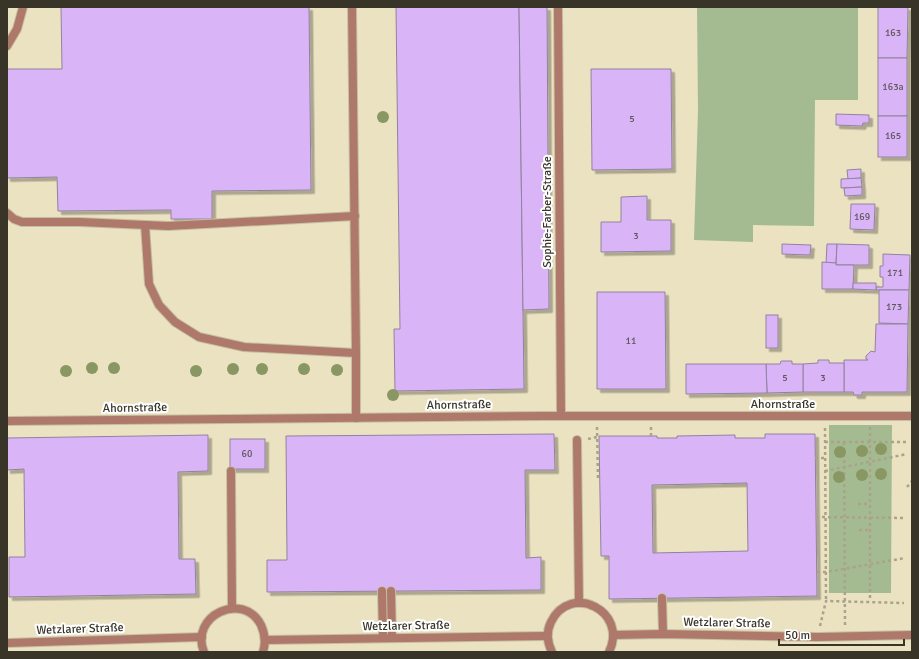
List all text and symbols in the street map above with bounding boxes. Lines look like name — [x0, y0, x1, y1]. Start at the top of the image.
house number: 163 — [885, 27, 901, 39]
house number: 163a — [882, 81, 904, 93]
house number: 5 — [629, 113, 635, 125]
house number: 165 — [885, 130, 901, 142]
street label: Sophie-Farber-Straße — [540, 156, 555, 268]
house number: 169 — [854, 211, 870, 223]
house number: 3 — [633, 230, 639, 242]
house number: 171 — [887, 267, 903, 279]
house number: 173 — [886, 301, 902, 313]
house number: 11 — [626, 335, 636, 347]
house number: 5 — [782, 372, 788, 384]
house number: 3 — [820, 372, 826, 384]
street label: Ahornstraße — [427, 397, 491, 413]
street label: Ahornstraße — [751, 397, 815, 412]
street label: Ahornstraße — [103, 400, 167, 416]
house number: 60 — [242, 448, 252, 460]
street label: Wetzlarer Straße — [683, 615, 771, 631]
street label: Wetzlarer Straße — [362, 618, 450, 634]
street label: Wetzlarer Straße — [36, 620, 124, 638]
scale bar — [779, 621, 904, 647]
text: 50 m — [785, 628, 810, 643]

